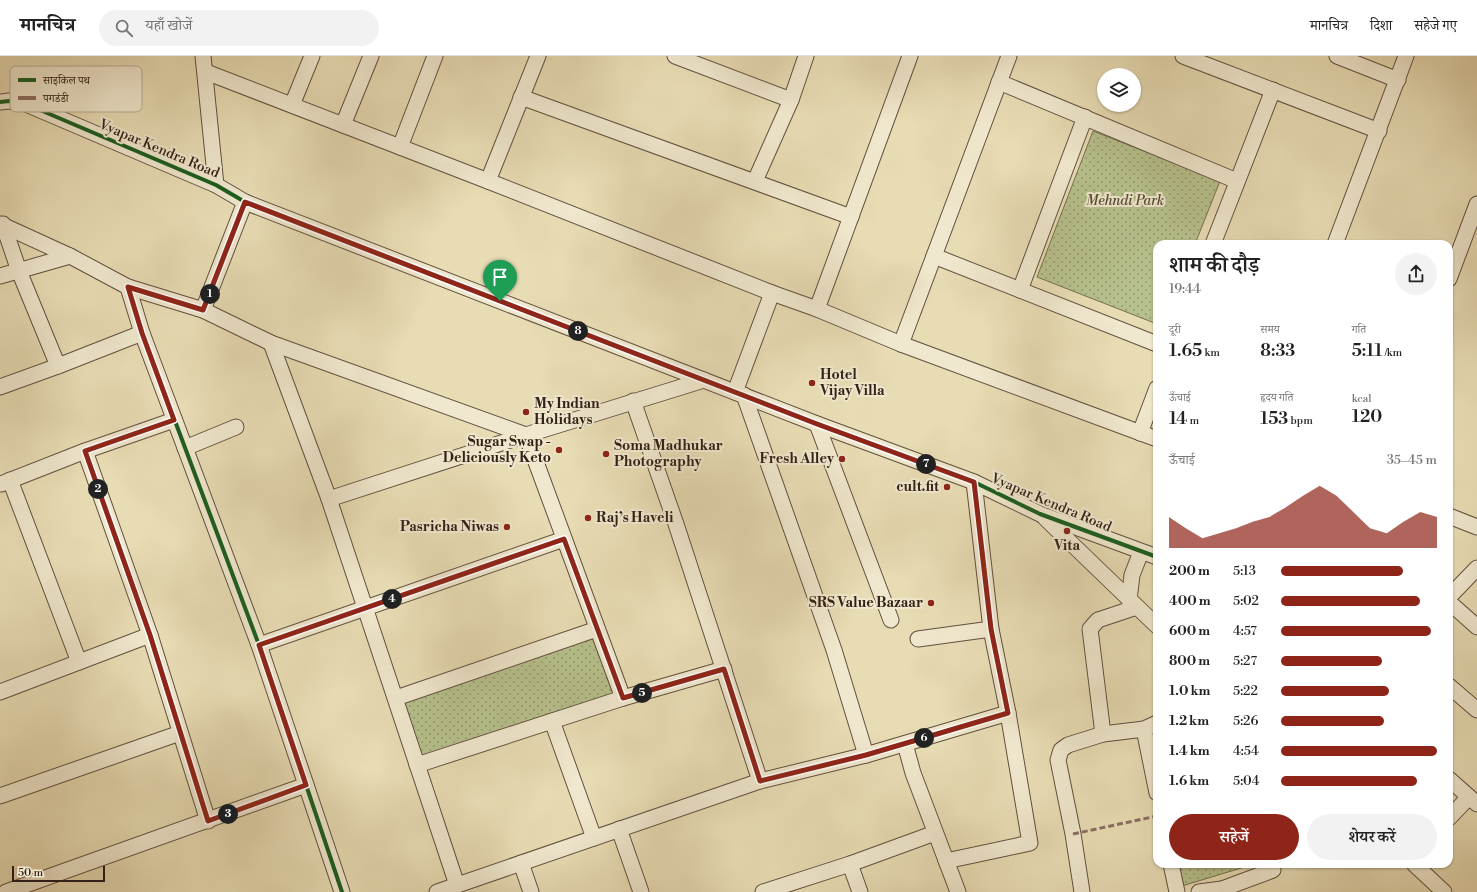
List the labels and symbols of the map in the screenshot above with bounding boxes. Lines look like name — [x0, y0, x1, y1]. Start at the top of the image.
legend — [10, 66, 142, 112]
text: साइकिल पथ — [42, 74, 91, 88]
text: पगडंडी — [42, 92, 70, 106]
street label: Vyapar Kendra Road — [95, 115, 222, 183]
park label: Mehndi Park — [1086, 192, 1164, 210]
pin — [483, 260, 517, 301]
pin: 1 — [200, 284, 220, 304]
pin: 8 — [568, 321, 588, 341]
place label: Hotel Vijay Villa — [819, 366, 885, 400]
marker: Hotel Vijay Villa — [807, 378, 817, 388]
place label: My Indian Holidays — [534, 395, 600, 429]
marker: My Indian Holidays — [521, 407, 531, 417]
place label: Sugar Swap - Deliciously Keto — [443, 433, 551, 467]
place label: Soma Madhukar Photography — [614, 437, 723, 471]
marker: Sugar Swap - Deliciously Keto — [554, 445, 564, 455]
marker: Soma Madhukar Photography — [601, 449, 611, 459]
place label: Fresh Alley — [760, 450, 835, 468]
marker: Fresh Alley — [837, 454, 847, 464]
pin: 7 — [916, 454, 936, 474]
street label: Vyapar Kendra Road — [987, 469, 1114, 537]
place label: cult.fit — [896, 478, 940, 496]
pin: 2 — [88, 479, 108, 499]
marker: cult.fit — [942, 482, 952, 492]
place label: Raj’s Haveli — [596, 509, 674, 527]
marker: Raj’s Haveli — [583, 513, 593, 523]
place label: Pasricha Niwas — [400, 518, 499, 536]
marker: Pasricha Niwas — [502, 522, 512, 532]
marker: Vita — [1062, 526, 1072, 536]
place label: Vita — [1053, 537, 1081, 555]
pin: 4 — [382, 589, 402, 609]
place label: SRS Value Bazaar — [809, 594, 923, 612]
marker: SRS Value Bazaar — [926, 598, 936, 608]
pin: 5 — [632, 683, 652, 703]
pin: 6 — [914, 728, 934, 748]
pin: 3 — [218, 804, 238, 824]
scale bar — [12, 864, 105, 883]

